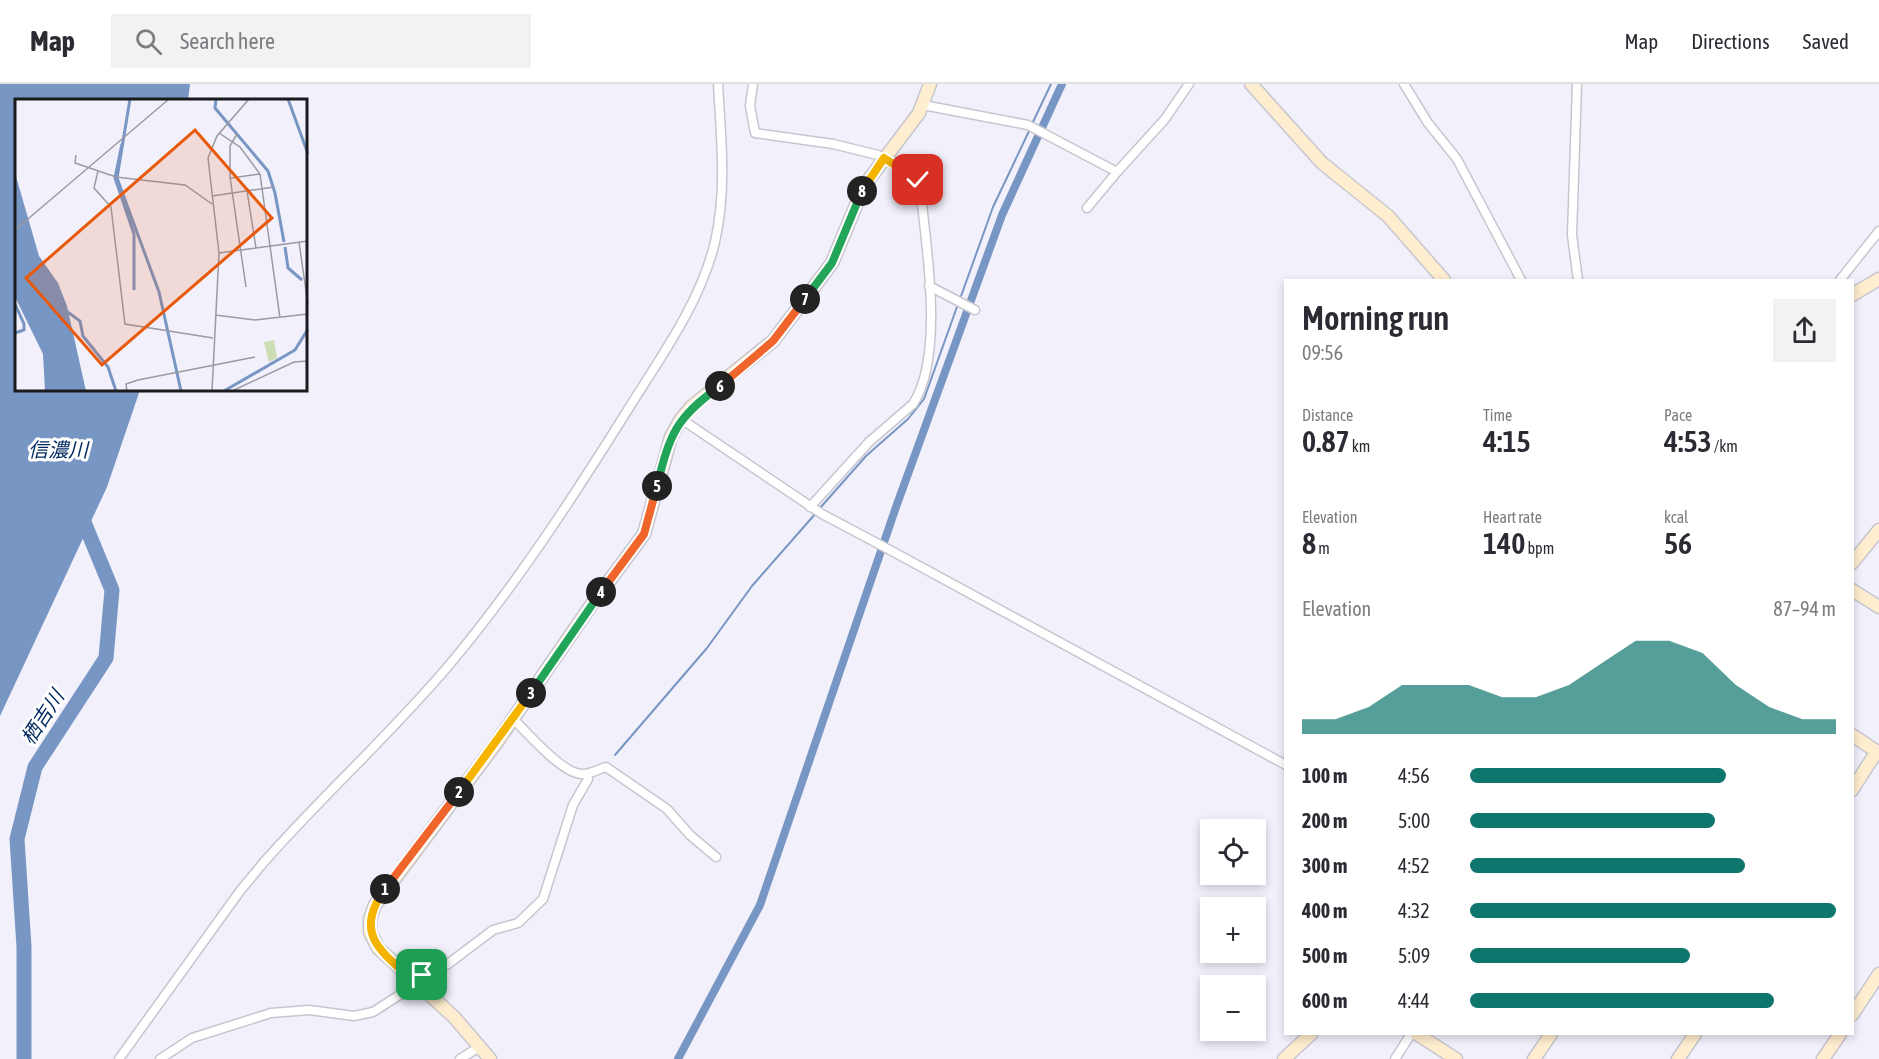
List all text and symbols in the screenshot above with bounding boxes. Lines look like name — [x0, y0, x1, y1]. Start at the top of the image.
search box — [111, 14, 531, 68]
text: Map — [30, 25, 75, 57]
icon: search — [132, 25, 165, 58]
text: Search here — [180, 28, 275, 54]
text: Map — [1624, 29, 1658, 53]
text: Directions — [1691, 29, 1770, 53]
text: Saved — [1803, 29, 1849, 53]
inset map — [15, 99, 308, 392]
pin — [892, 154, 943, 205]
icon: check — [901, 163, 934, 196]
pin: 8 — [847, 176, 877, 206]
text: 8 — [858, 182, 866, 200]
pin: 7 — [790, 284, 820, 314]
text: 7 — [801, 290, 809, 308]
text: Morning run — [1302, 299, 1449, 337]
button: share — [1773, 299, 1836, 362]
text: 09:56 — [1302, 341, 1343, 364]
pin: 6 — [705, 371, 735, 401]
text: 6 — [716, 377, 724, 395]
text: Distance — [1302, 406, 1353, 424]
text: Time — [1483, 406, 1512, 424]
text: Pace — [1664, 406, 1692, 424]
text: 0.87 — [1302, 424, 1350, 458]
text: 4:15 — [1483, 424, 1531, 458]
text: 4:53 — [1664, 424, 1712, 458]
text: km — [1350, 437, 1370, 455]
text: /km — [1712, 437, 1738, 455]
water label: 信濃川 — [28, 438, 90, 461]
pin: 5 — [642, 471, 672, 501]
text: 5 — [653, 477, 661, 495]
text: Elevation — [1302, 508, 1357, 526]
text: Heart rate — [1483, 508, 1542, 526]
text: kcal — [1664, 508, 1688, 526]
text: 8 — [1302, 526, 1316, 560]
text: 140 — [1483, 526, 1525, 560]
text: 56 — [1664, 526, 1692, 560]
text: m — [1316, 539, 1330, 557]
text: bpm — [1525, 539, 1554, 557]
pin: 4 — [586, 577, 616, 607]
text: 4 — [597, 583, 605, 601]
text: Elevation — [1302, 597, 1371, 620]
text: 87–94 m — [1773, 597, 1836, 620]
pin: 3 — [516, 678, 546, 708]
water label: 栖吉川 — [16, 684, 69, 748]
text: 3 — [527, 684, 535, 702]
text: 100 m — [1302, 764, 1347, 787]
text: 4:56 — [1398, 764, 1430, 787]
pin: 2 — [444, 777, 474, 807]
text: 2 — [455, 783, 463, 801]
text: 200 m — [1302, 809, 1347, 832]
text: 5:00 — [1398, 809, 1430, 832]
map controls — [1200, 819, 1266, 1041]
button: locate — [1200, 819, 1266, 885]
text: 300 m — [1302, 854, 1347, 877]
text: 4:52 — [1398, 854, 1430, 877]
pin: 1 — [370, 874, 400, 904]
text: 1 — [381, 880, 389, 898]
button: + — [1200, 897, 1266, 963]
text: 400 m — [1302, 899, 1347, 922]
text: 4:32 — [1398, 899, 1430, 922]
text: 500 m — [1302, 944, 1347, 967]
text: 5:09 — [1398, 944, 1430, 967]
pin — [396, 949, 447, 1000]
icon: arrive — [405, 958, 438, 991]
button: − — [1200, 975, 1266, 1041]
text: 600 m — [1302, 989, 1347, 1012]
text: 4:44 — [1398, 989, 1430, 1012]

